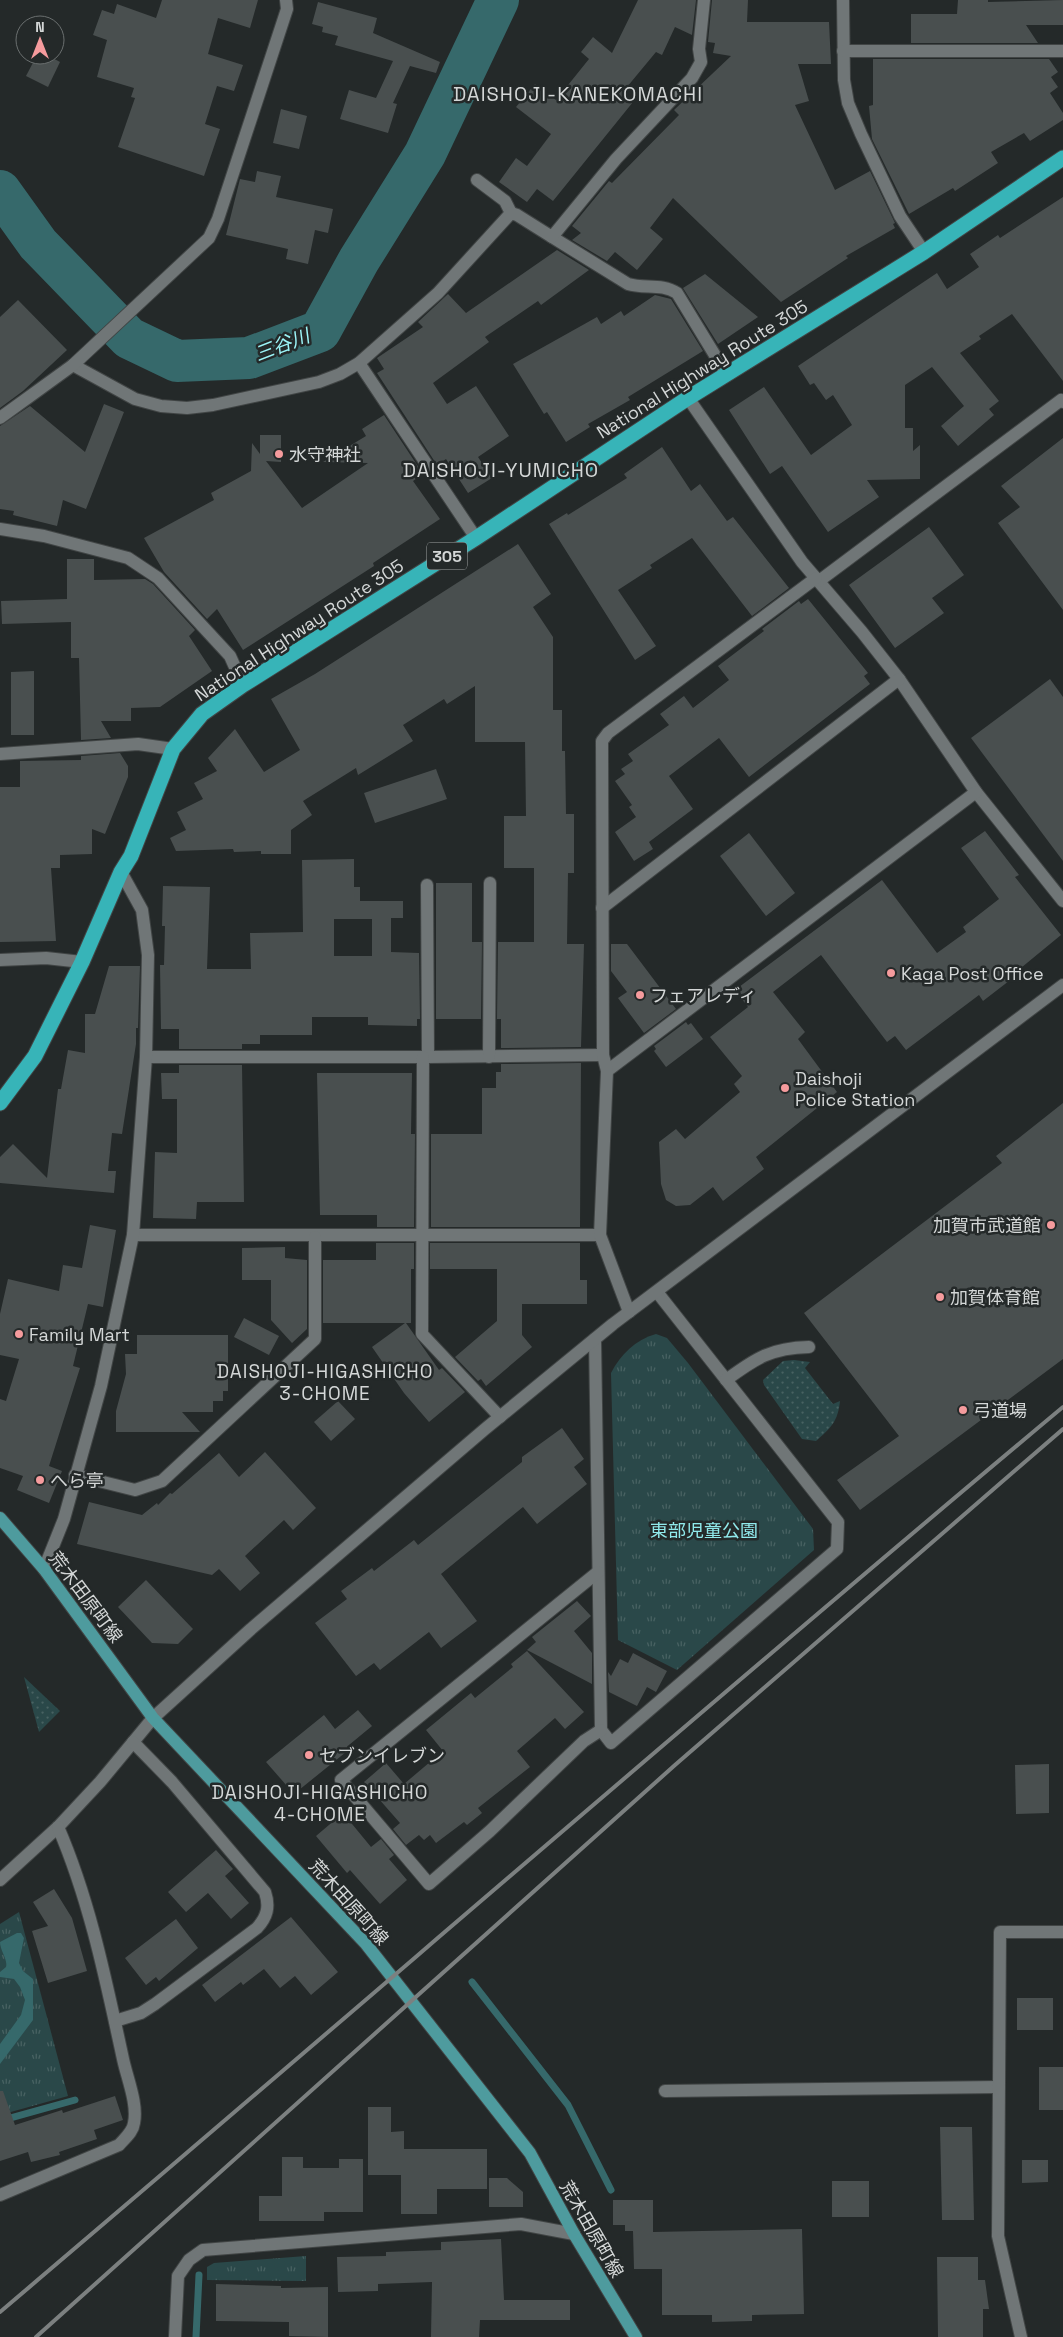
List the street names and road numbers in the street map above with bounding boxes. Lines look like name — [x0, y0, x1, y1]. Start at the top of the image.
street label: National Highway Route 305 — [592, 294, 812, 444]
road number: 305 — [427, 542, 467, 570]
street label: National Highway Route 305 — [190, 554, 408, 706]
street label: 荒木田原町線 — [44, 1547, 128, 1647]
street label: 荒木田原町線 — [304, 1854, 394, 1950]
street label: 荒木田原町線 — [555, 2176, 629, 2282]

